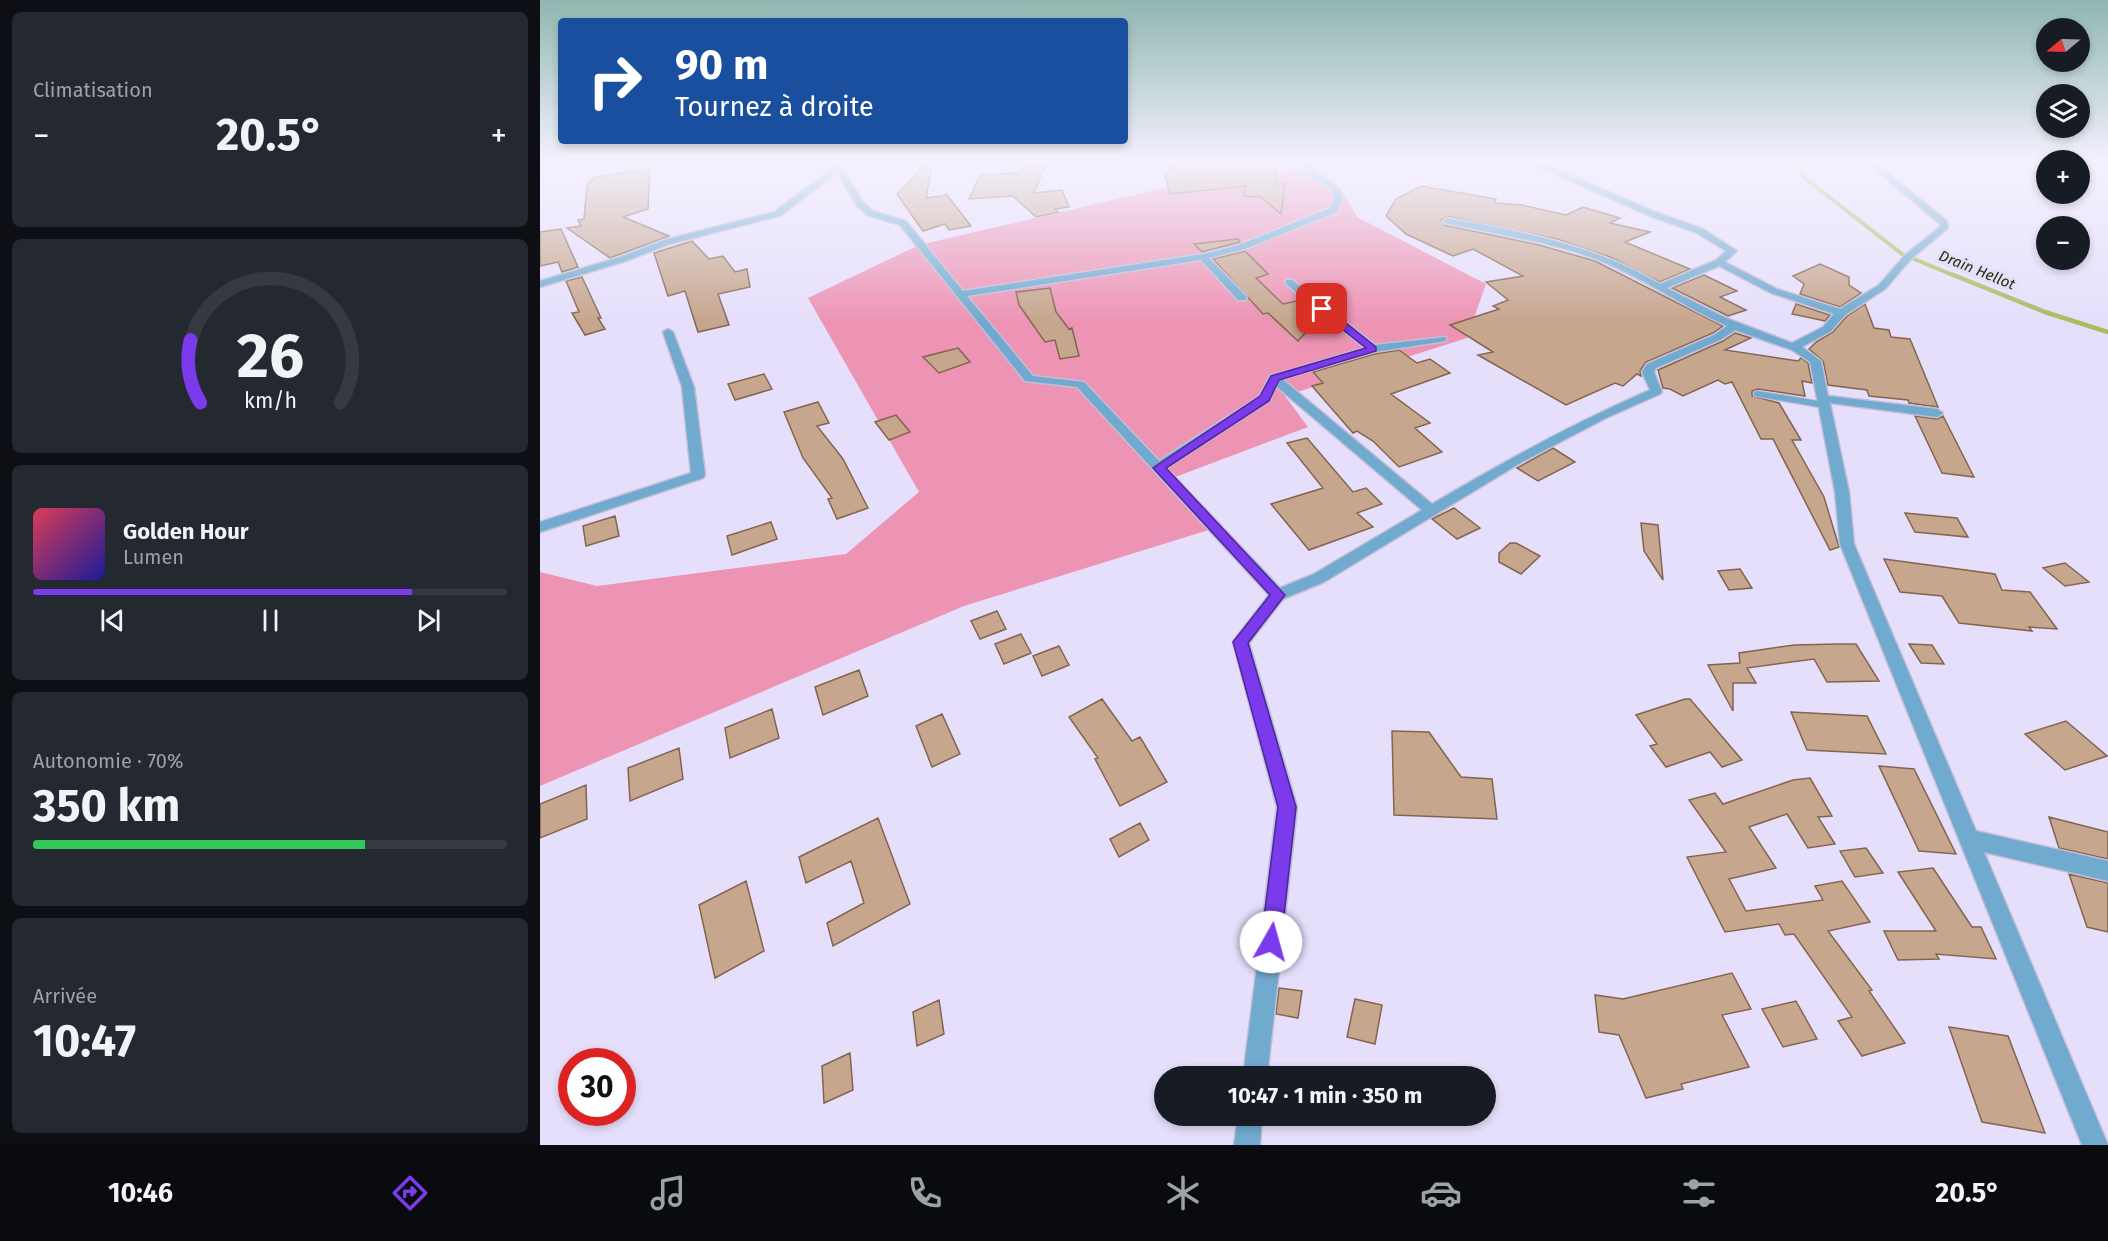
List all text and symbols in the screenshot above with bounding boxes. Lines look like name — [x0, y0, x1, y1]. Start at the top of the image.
north arrow — [2036, 18, 2090, 72]
map controls — [2036, 18, 2090, 270]
text: 90 m — [675, 40, 769, 90]
icon: right — [576, 42, 654, 120]
text: Climatisation — [33, 78, 153, 102]
button: layers — [2036, 84, 2090, 138]
text: Tournez à droite — [675, 91, 874, 123]
text: 20.5° — [216, 108, 324, 162]
text: − — [33, 116, 50, 156]
text: + — [491, 116, 507, 156]
button: + — [2036, 150, 2090, 204]
button: − — [2036, 216, 2090, 270]
water label: Drain Hellot — [1936, 247, 2018, 294]
pin — [1296, 283, 1347, 334]
icon: arrive — [1305, 292, 1338, 325]
text: 26 — [236, 319, 304, 394]
text: km/h — [243, 388, 297, 414]
text: Golden Hour — [123, 518, 249, 545]
text: Lumen — [123, 545, 184, 569]
icon: previous — [96, 604, 129, 637]
icon: pause — [254, 604, 287, 637]
icon: next — [412, 604, 445, 637]
text: Autonomie · 70% — [33, 749, 184, 773]
text: 350 km — [33, 779, 180, 833]
position arrow — [1239, 910, 1303, 974]
text: Arrivée — [33, 984, 97, 1008]
text: 10:47 — [33, 1014, 136, 1068]
speed limit sign: 30 — [558, 1048, 636, 1126]
text: 10:47 · 1 min · 350 m — [1228, 1082, 1422, 1109]
icon: directions — [389, 1172, 431, 1214]
icon: music — [647, 1172, 689, 1214]
icon: phone — [904, 1172, 946, 1214]
icon: climate — [1162, 1172, 1204, 1214]
icon: car — [1420, 1172, 1462, 1214]
icon: filters — [1678, 1172, 1720, 1214]
text: 10:46 — [108, 1177, 173, 1209]
text: 20.5° — [1935, 1177, 2000, 1209]

